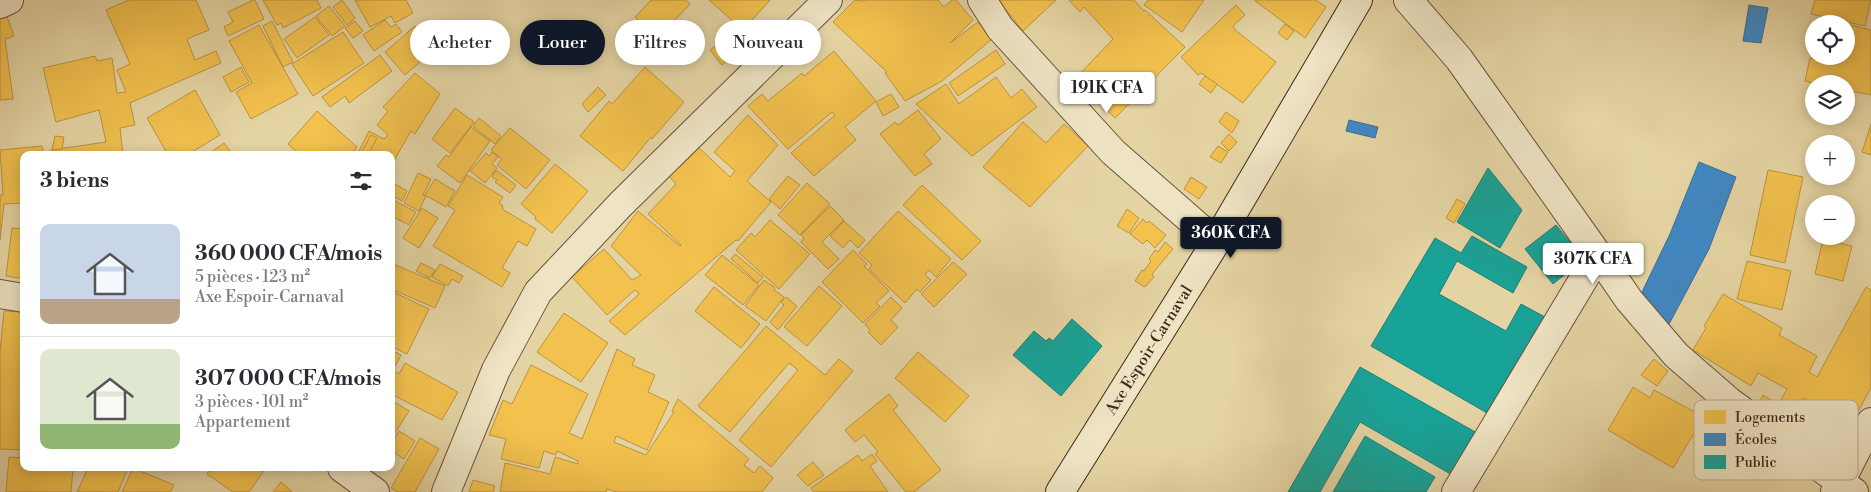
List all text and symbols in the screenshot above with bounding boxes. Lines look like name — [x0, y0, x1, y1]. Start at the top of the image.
map controls — [1805, 15, 1855, 245]
button: locate — [1805, 15, 1855, 65]
chip: Acheter — [410, 20, 510, 65]
chip: Louer — [520, 20, 605, 65]
chip: Filtres — [615, 20, 705, 65]
chip: Nouveau — [715, 20, 821, 65]
pin: 191K CFA — [1055, 72, 1159, 114]
button: layers — [1805, 75, 1855, 125]
text: 191K CFA — [1071, 78, 1143, 98]
button: + — [1805, 135, 1855, 185]
icon: filters — [347, 167, 375, 195]
text: 3 biens — [40, 168, 109, 194]
button: − — [1805, 195, 1855, 245]
pin: 360K CFA — [1179, 216, 1283, 259]
text: 360K CFA — [1191, 223, 1271, 243]
text: 360 000 CFA/mois — [195, 241, 382, 267]
pin: 307K CFA — [1541, 242, 1645, 285]
icon: home — [80, 244, 140, 304]
text: 307K CFA — [1554, 249, 1632, 269]
text: 5 pièces · 123 m² — [195, 267, 310, 287]
street label: Axe Espoir-Carnaval — [1101, 281, 1197, 419]
text: Axe Espoir-Carnaval — [195, 287, 344, 307]
text: 307 000 CFA/mois — [195, 366, 381, 392]
icon: home — [80, 369, 140, 429]
text: 3 pièces · 101 m² — [195, 392, 308, 412]
legend — [1694, 400, 1858, 480]
text: Logements — [1735, 409, 1805, 427]
text: Appartement — [195, 412, 291, 432]
text: Écoles — [1735, 429, 1777, 449]
text: Public — [1735, 454, 1776, 472]

